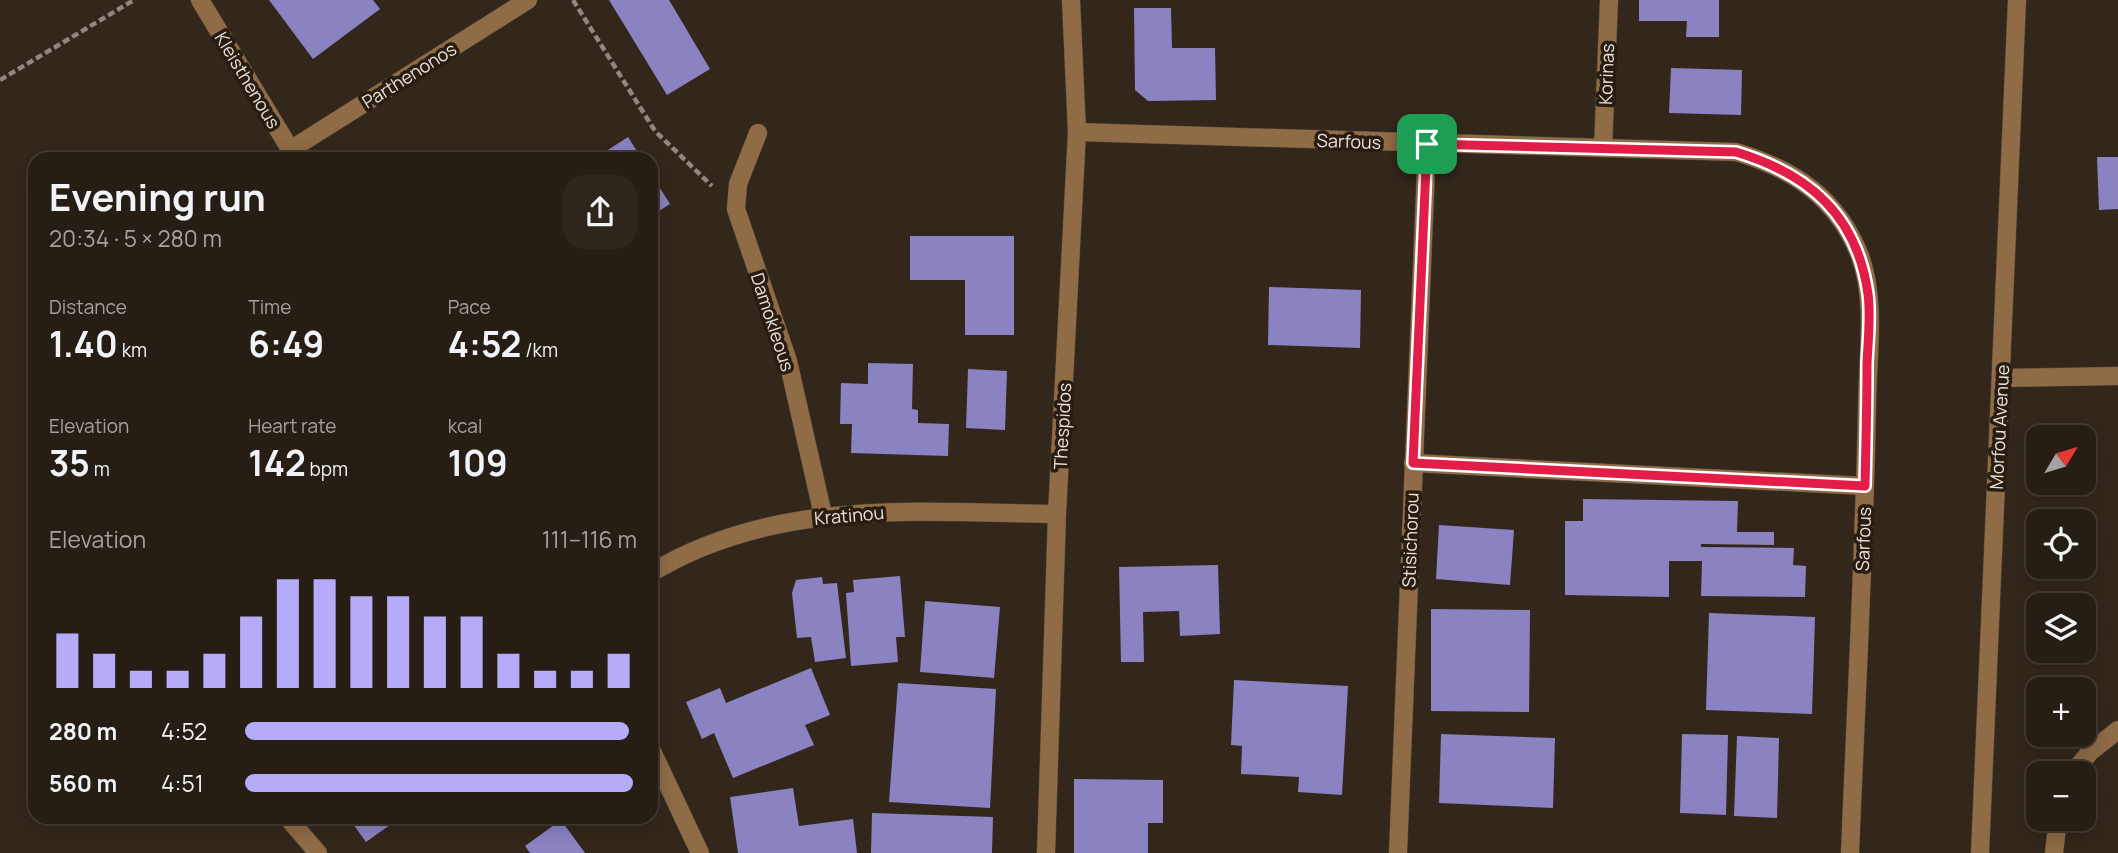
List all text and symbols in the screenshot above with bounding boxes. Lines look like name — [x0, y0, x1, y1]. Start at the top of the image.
street label: Kleisthenous — [210, 27, 286, 133]
street label: Parthenonos — [357, 36, 461, 114]
street label: Korinas — [1593, 43, 1619, 105]
pin — [1397, 114, 1457, 174]
icon: arrive — [1408, 125, 1446, 163]
street label: Sarfous — [1316, 128, 1382, 154]
text: Evening run — [49, 170, 266, 222]
button: share — [563, 175, 637, 249]
text: 20:34 · 5 × 280 m — [49, 222, 222, 254]
street label: Damokleous — [746, 270, 800, 374]
text: Distance — [49, 294, 127, 320]
text: Time — [248, 294, 291, 320]
text: Pace — [448, 294, 491, 320]
text: 1.40 — [49, 320, 118, 368]
text: 6:49 — [248, 320, 324, 368]
text: 4:52 — [448, 320, 521, 368]
text: km — [118, 337, 147, 363]
text: /km — [521, 337, 558, 363]
street label: Morfou Avenue — [1984, 364, 2014, 490]
street label: Thespidos — [1048, 382, 1076, 470]
text: Elevation — [49, 413, 129, 439]
text: Heart rate — [248, 413, 336, 439]
text: kcal — [448, 413, 482, 439]
north arrow — [2026, 425, 2096, 495]
map controls — [2026, 425, 2096, 831]
text: 35 — [49, 439, 90, 487]
text: 142 — [248, 439, 306, 487]
text: 109 — [448, 439, 508, 487]
text: m — [90, 456, 110, 482]
text: bpm — [306, 456, 348, 482]
street label: Stisichorou — [1396, 492, 1424, 588]
street label: Kratinou — [813, 500, 885, 530]
street label: Sarfous — [1850, 506, 1876, 572]
button: locate — [2026, 509, 2096, 579]
text: Elevation — [49, 523, 146, 555]
text: 111–116 m — [542, 523, 637, 555]
button: layers — [2026, 593, 2096, 663]
button: + — [2026, 677, 2096, 747]
text: 280 m — [49, 715, 117, 747]
text: 4:52 — [161, 715, 207, 747]
button: − — [2026, 761, 2096, 831]
text: 560 m — [49, 767, 117, 799]
text: 4:51 — [161, 767, 204, 799]

